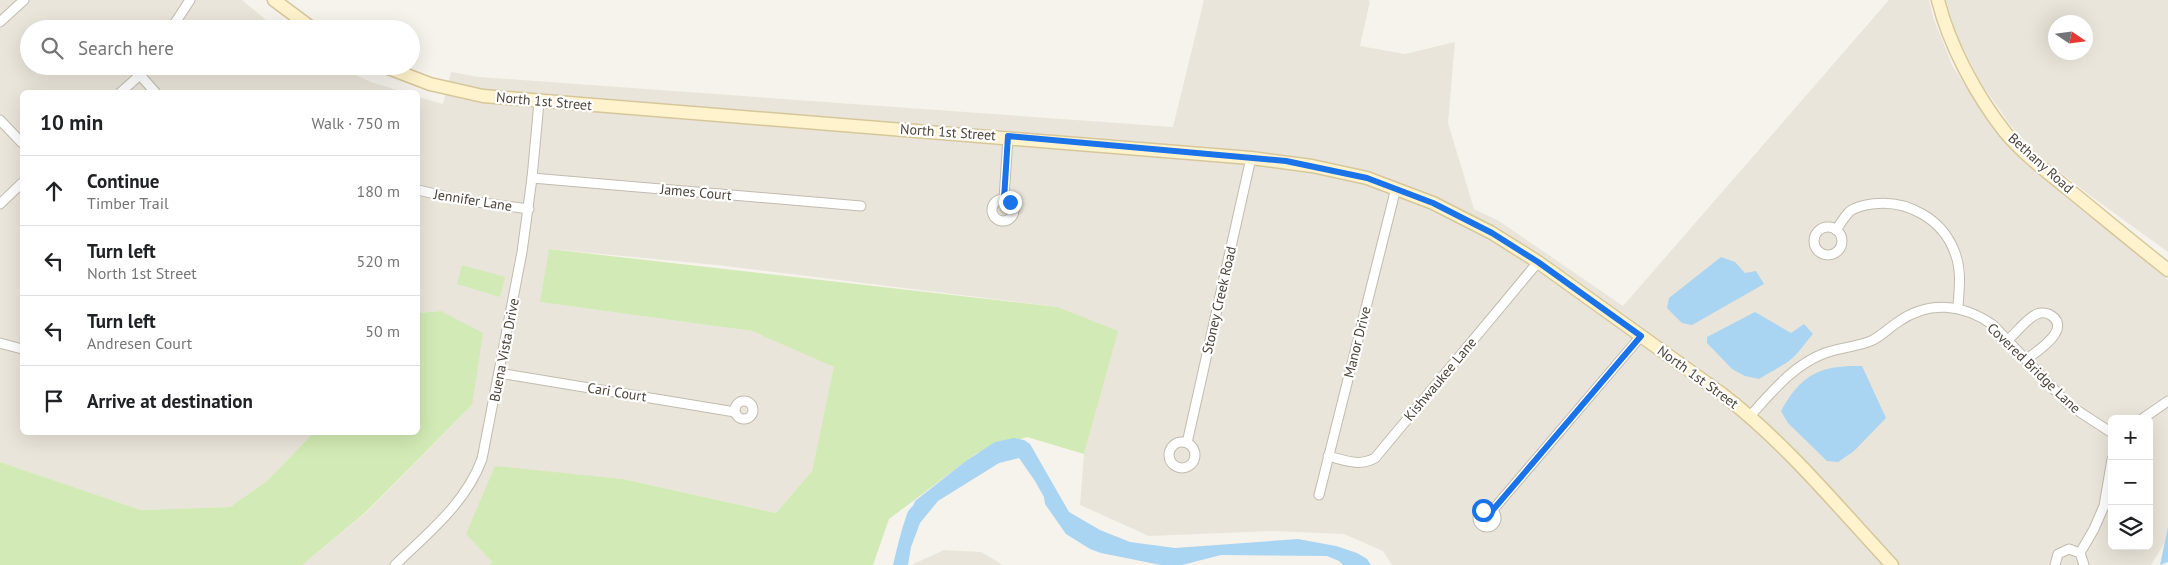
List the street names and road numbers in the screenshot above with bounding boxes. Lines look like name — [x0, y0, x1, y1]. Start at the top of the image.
street label: North 1st Street — [495, 88, 593, 114]
street label: North 1st Street — [899, 120, 997, 144]
street label: Bethany Road — [2005, 129, 2077, 197]
street label: James Court — [659, 180, 733, 204]
street label: Jennifer Lane — [432, 185, 513, 215]
street label: Stoney Creek Road — [1198, 244, 1240, 356]
street label: Buena Vista Drive — [485, 297, 523, 403]
street label: Manor Drive — [1339, 304, 1375, 380]
street label: Covered Bridge Lane — [1984, 319, 2084, 417]
street label: Kishwaukee Lane — [1400, 334, 1480, 424]
street label: North 1st Street — [1654, 342, 1742, 413]
street label: Cari Court — [586, 378, 648, 406]

